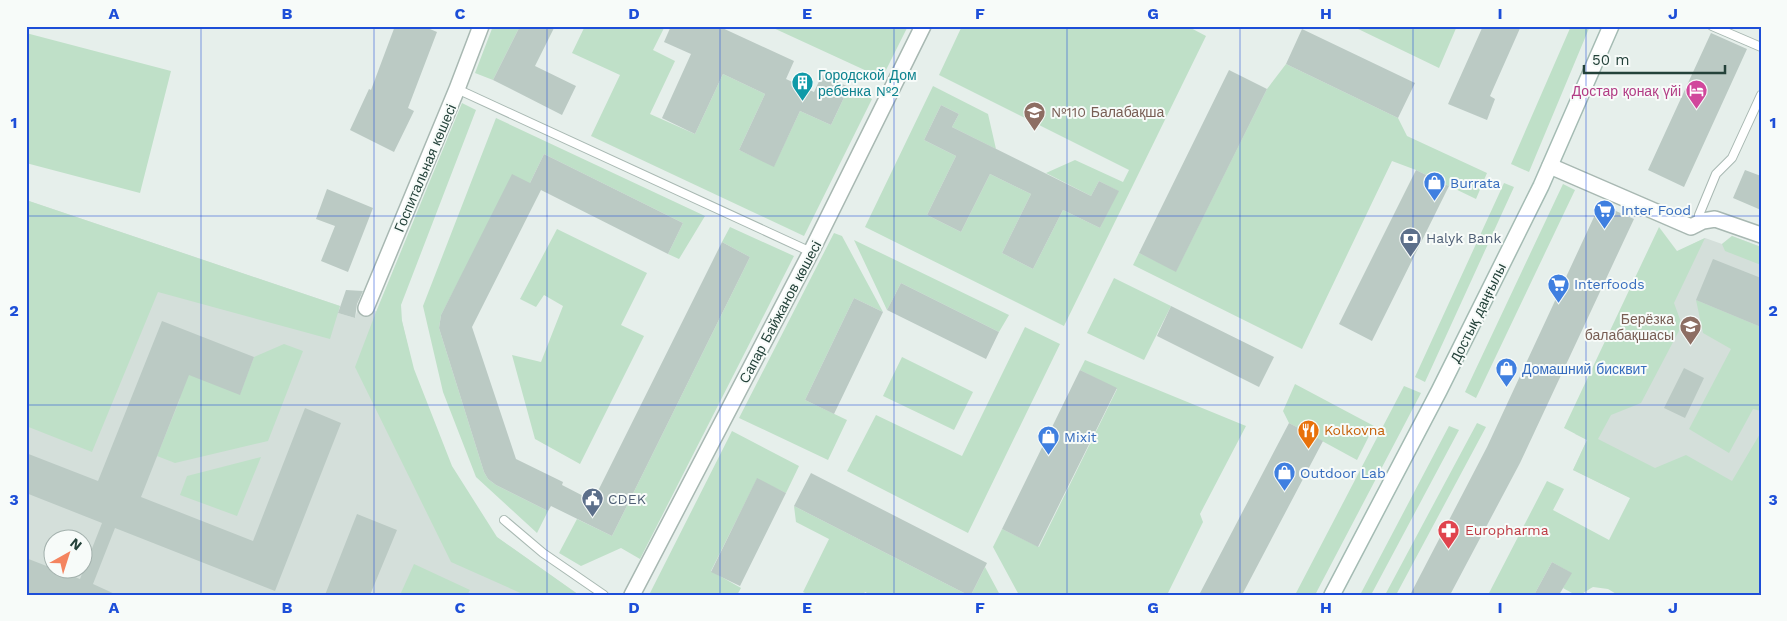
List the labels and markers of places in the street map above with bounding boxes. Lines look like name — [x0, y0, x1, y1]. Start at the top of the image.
place label: Городской Дом ребенка №2 — [818, 67, 917, 99]
building icon: Городской Дом ребенка №2 — [790, 71, 814, 102]
hotel icon: Достар қонақ үйі — [1685, 79, 1709, 110]
place label: Достар қонақ үйі — [1572, 83, 1681, 99]
school or university icon: №110 Балабақша — [1023, 100, 1047, 131]
place label: №110 Балабақша — [1051, 104, 1164, 120]
shop icon: Burrata — [1422, 171, 1446, 202]
place label: Burrata — [1450, 175, 1501, 191]
supermarket icon: Inter Food — [1593, 198, 1617, 229]
place label: Inter Food — [1621, 202, 1691, 218]
bank icon: Halyk Bank — [1398, 226, 1422, 257]
place label: Halyk Bank — [1426, 230, 1501, 246]
supermarket icon: Interfoods — [1546, 272, 1570, 303]
place label: Interfoods — [1574, 276, 1645, 292]
place label: Берёзка балабақшасы — [1585, 311, 1674, 343]
school or university icon: Берёзка балабақшасы — [1678, 315, 1702, 346]
shop icon: Домашний бисквит — [1494, 357, 1518, 388]
place label: Домашний бисквит — [1522, 361, 1647, 377]
restaurant icon: Kolkovna — [1296, 418, 1320, 449]
place label: Kolkovna — [1324, 422, 1385, 438]
shop icon: Mixit — [1036, 425, 1060, 456]
place label: Mixit — [1064, 429, 1097, 445]
shop icon: Outdoor Lab — [1272, 461, 1296, 492]
place label: Outdoor Lab — [1300, 465, 1386, 481]
public building icon: CDEK — [580, 487, 604, 518]
place label: CDEK — [608, 491, 646, 507]
pharmacy icon: Europharma — [1437, 518, 1461, 549]
place label: Europharma — [1465, 522, 1549, 538]

